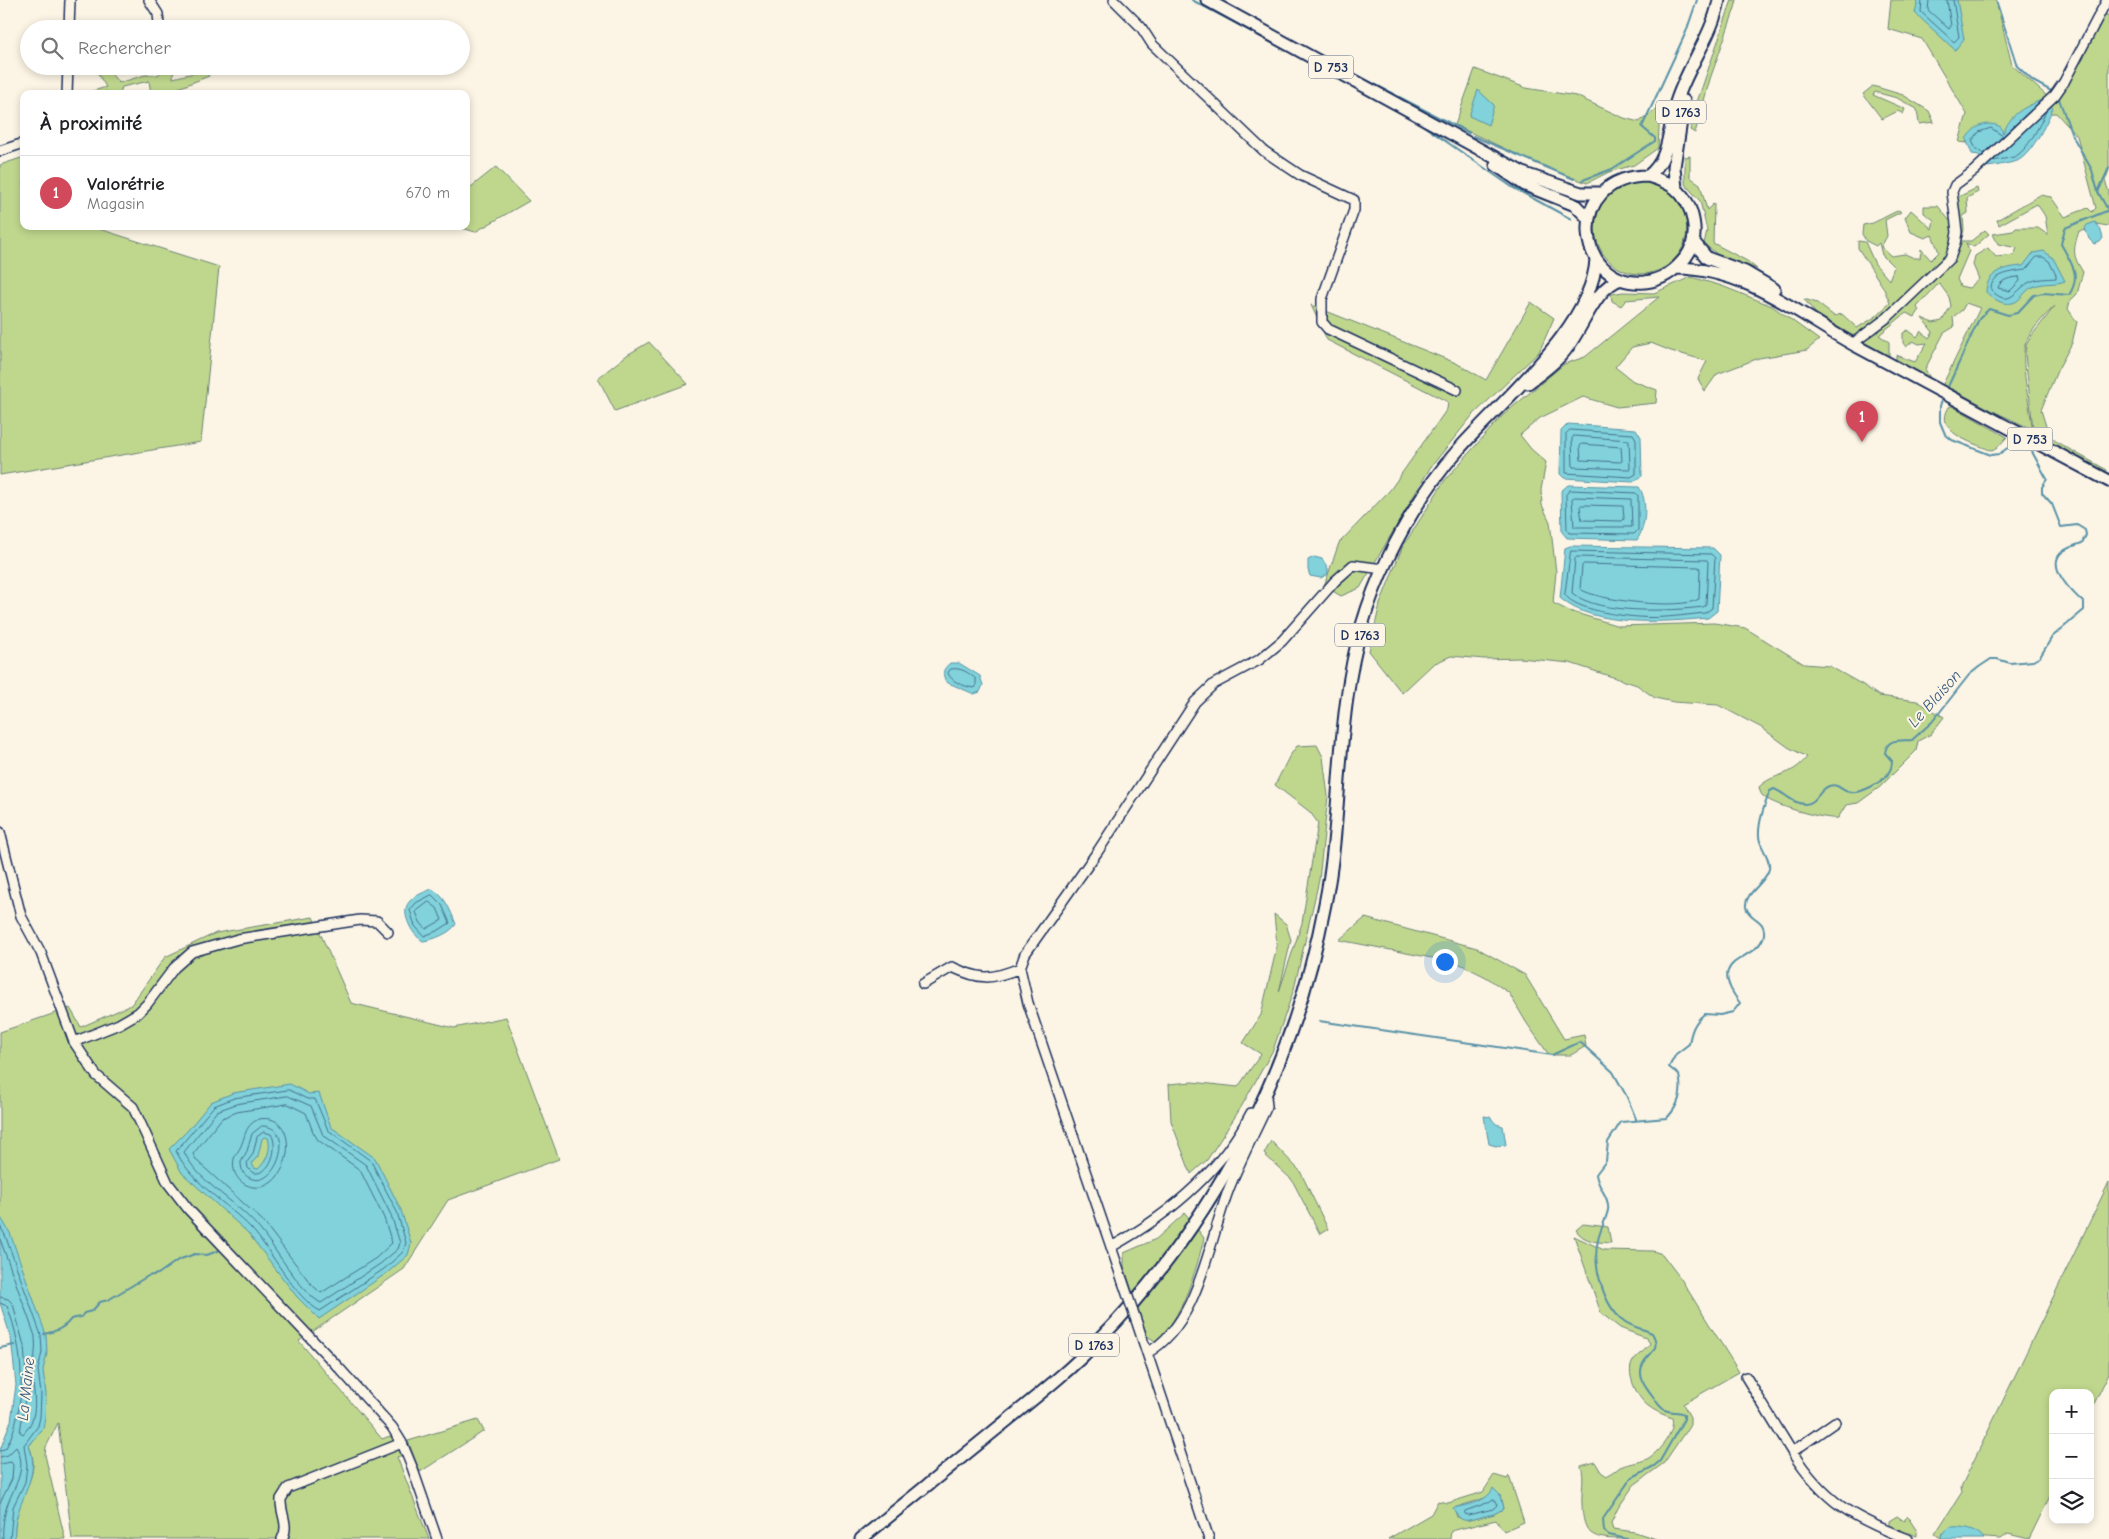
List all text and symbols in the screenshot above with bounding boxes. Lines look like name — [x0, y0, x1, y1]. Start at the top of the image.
search box — [20, 20, 470, 75]
icon: search — [38, 34, 66, 62]
text: Rechercher — [78, 37, 171, 59]
road number: D 753 — [1308, 56, 1354, 78]
road number: D 1763 — [1656, 100, 1706, 124]
text: À proximité — [40, 111, 142, 135]
text: Valorétrie — [87, 173, 165, 195]
text: 1 — [53, 184, 59, 202]
text: 670 m — [405, 184, 450, 202]
text: Magasin — [87, 195, 145, 213]
pin: 1 — [1846, 401, 1878, 442]
road number: D 753 — [2008, 428, 2052, 450]
road number: D 1763 — [1335, 624, 1385, 646]
water label: Le Blaison — [1904, 666, 1965, 731]
your location — [1432, 949, 1458, 975]
road number: D 1763 — [1069, 1334, 1119, 1356]
water label: La Maine — [14, 1356, 38, 1422]
map controls — [2049, 1389, 2094, 1524]
button: + — [2049, 1389, 2094, 1434]
button: − — [2049, 1434, 2094, 1479]
button: layers — [2049, 1479, 2094, 1524]

